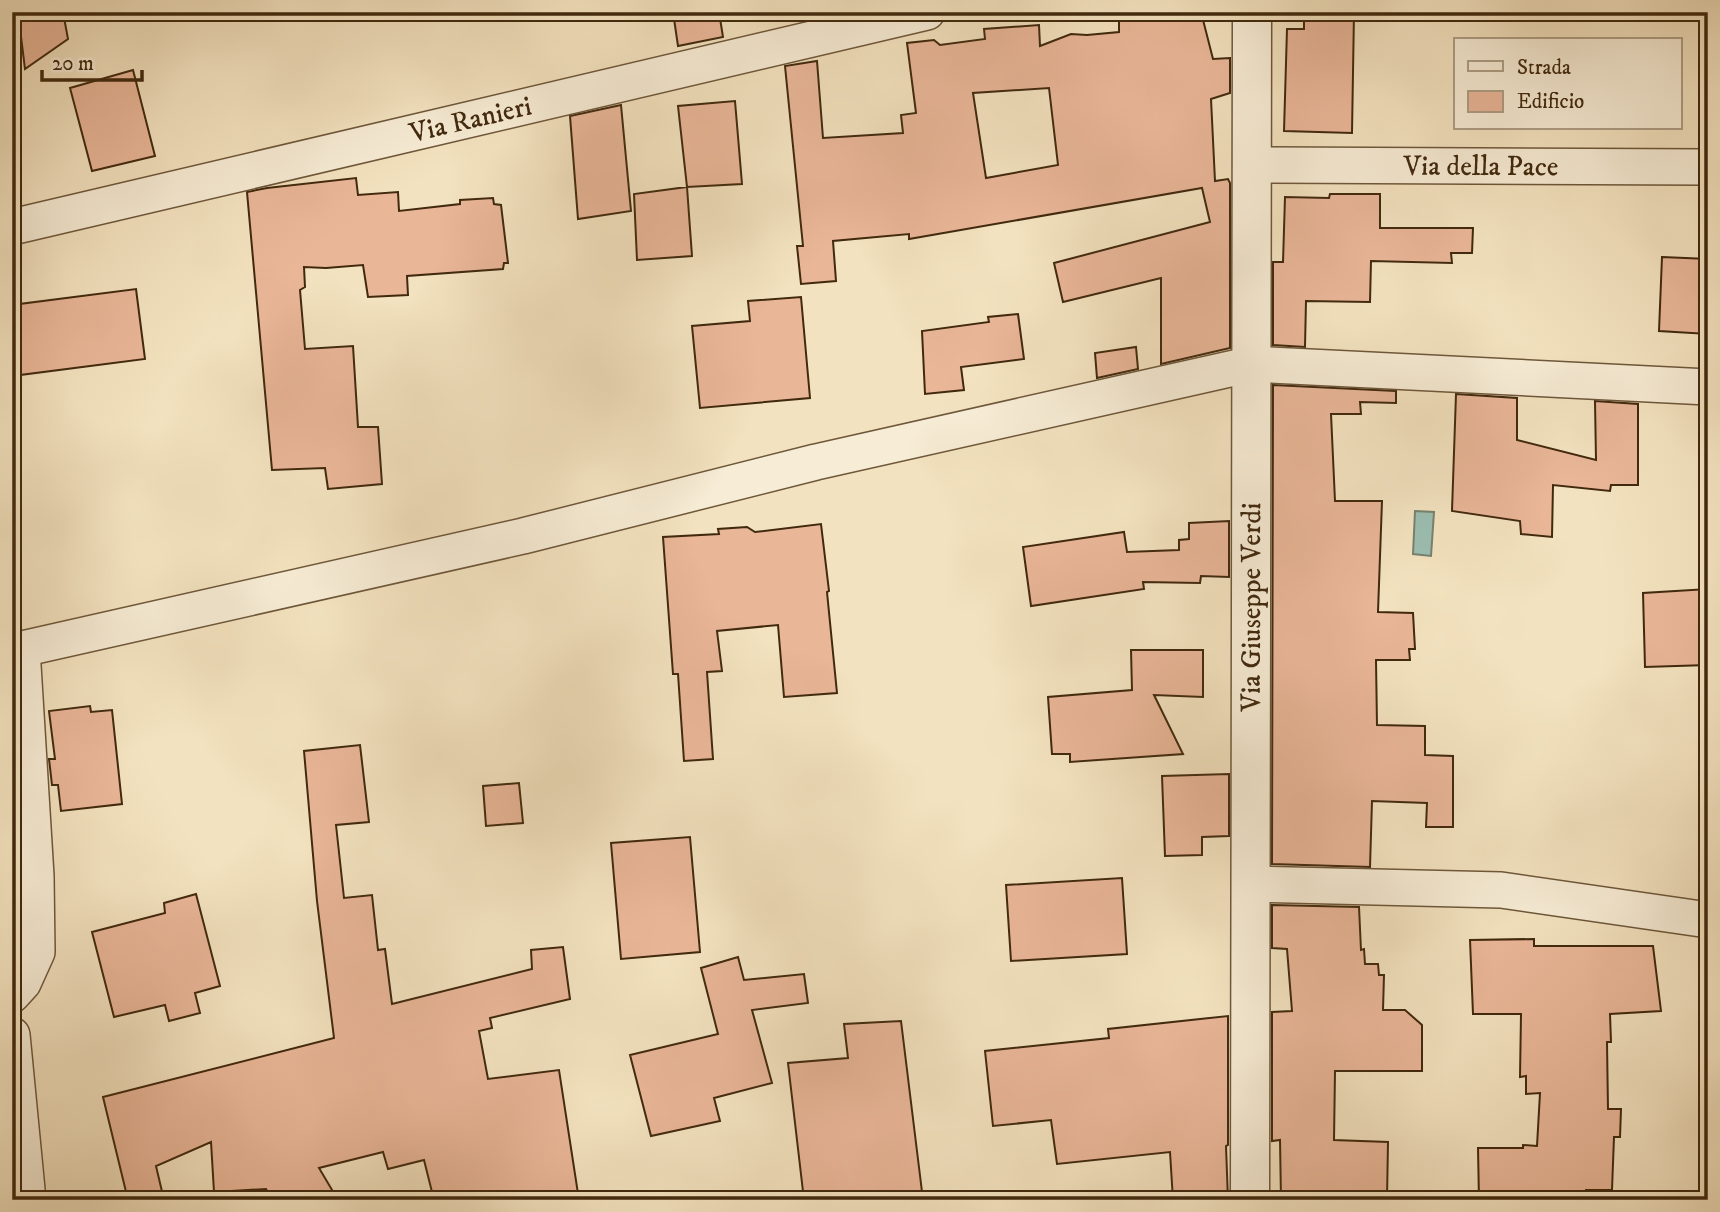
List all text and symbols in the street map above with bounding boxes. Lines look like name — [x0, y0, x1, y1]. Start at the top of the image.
scale bar — [42, 38, 142, 82]
legend — [1454, 38, 1682, 130]
text: 20 m — [52, 51, 94, 77]
text: Strada — [1517, 55, 1571, 81]
street label: Via Ranieri — [405, 88, 535, 151]
text: Edificio — [1517, 89, 1584, 115]
street label: Via della Pace — [1403, 148, 1558, 184]
street label: Via Giuseppe Verdi — [1233, 502, 1269, 713]

